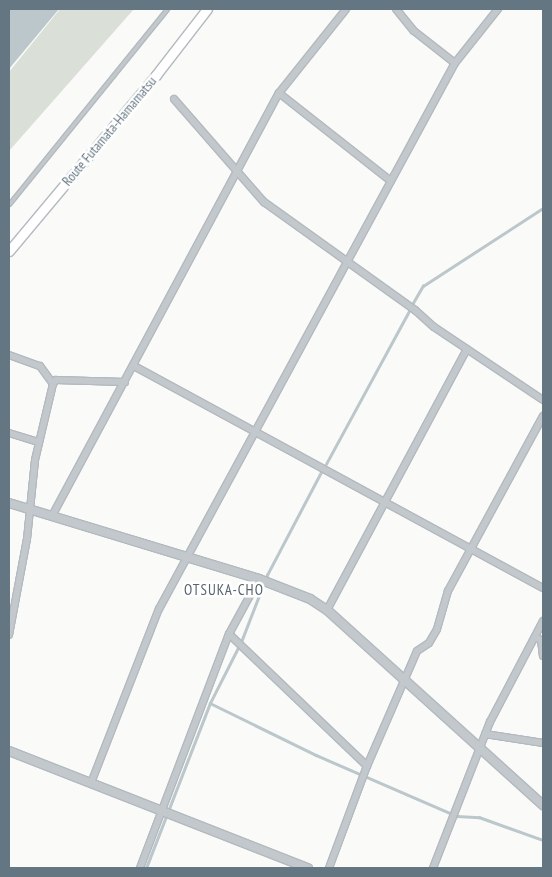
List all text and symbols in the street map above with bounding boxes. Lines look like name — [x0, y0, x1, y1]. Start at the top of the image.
street label: Route Futamata-Hamamatsu — [58, 73, 160, 189]
district label: OTSUKA-CHO — [183, 581, 265, 599]

